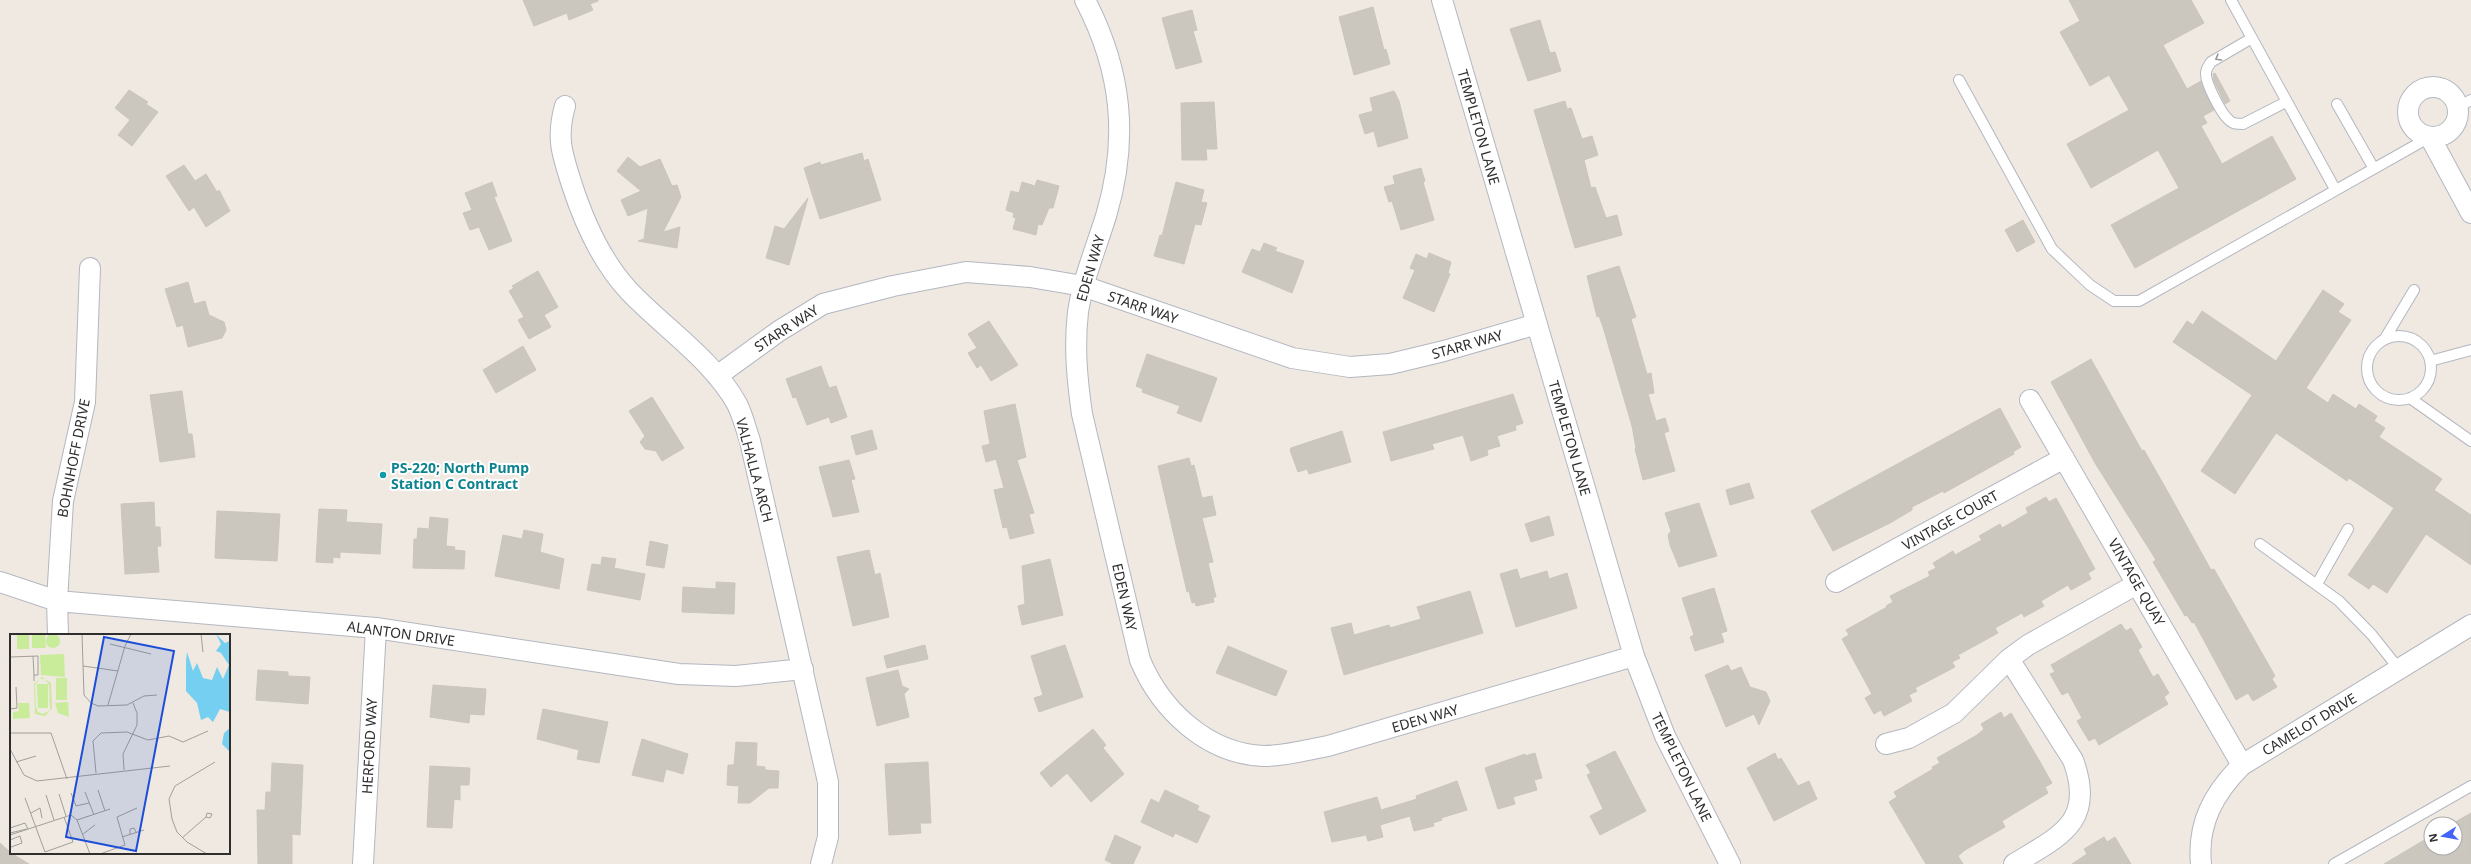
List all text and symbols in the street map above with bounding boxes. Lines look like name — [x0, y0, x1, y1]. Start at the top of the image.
one-way arrow — [2215, 53, 2222, 60]
street label: TEMPLETON LANE — [1453, 67, 1505, 187]
street label: EDEN WAY — [1071, 232, 1109, 304]
street label: STARR WAY — [1105, 286, 1181, 328]
street label: STARR WAY — [750, 300, 822, 356]
street label: STARR WAY — [1429, 325, 1505, 363]
street label: TEMPLETON LANE — [1544, 378, 1596, 498]
street label: BOHNHOFF DRIVE — [52, 397, 94, 519]
street label: VALHALLA ARCH — [732, 416, 778, 524]
place label: PS-220; North Pump Station C Contract — [391, 458, 529, 493]
marker: PS-220; North Pump Station C Contract — [378, 470, 388, 480]
street label: VINTAGE COURT — [1899, 486, 2002, 554]
street label: VINTAGE QUAY — [2104, 535, 2170, 629]
street label: EDEN WAY — [1108, 561, 1142, 633]
street label: ALANTON DRIVE — [346, 616, 456, 650]
inset map — [10, 634, 230, 854]
street label: CAMELOT DRIVE — [2258, 688, 2360, 760]
street label: HERFORD WAY — [357, 697, 381, 794]
street label: EDEN WAY — [1389, 699, 1461, 737]
street label: TEMPLETON LANE — [1647, 709, 1717, 825]
north arrow — [2423, 816, 2463, 856]
text: N — [2424, 832, 2441, 844]

